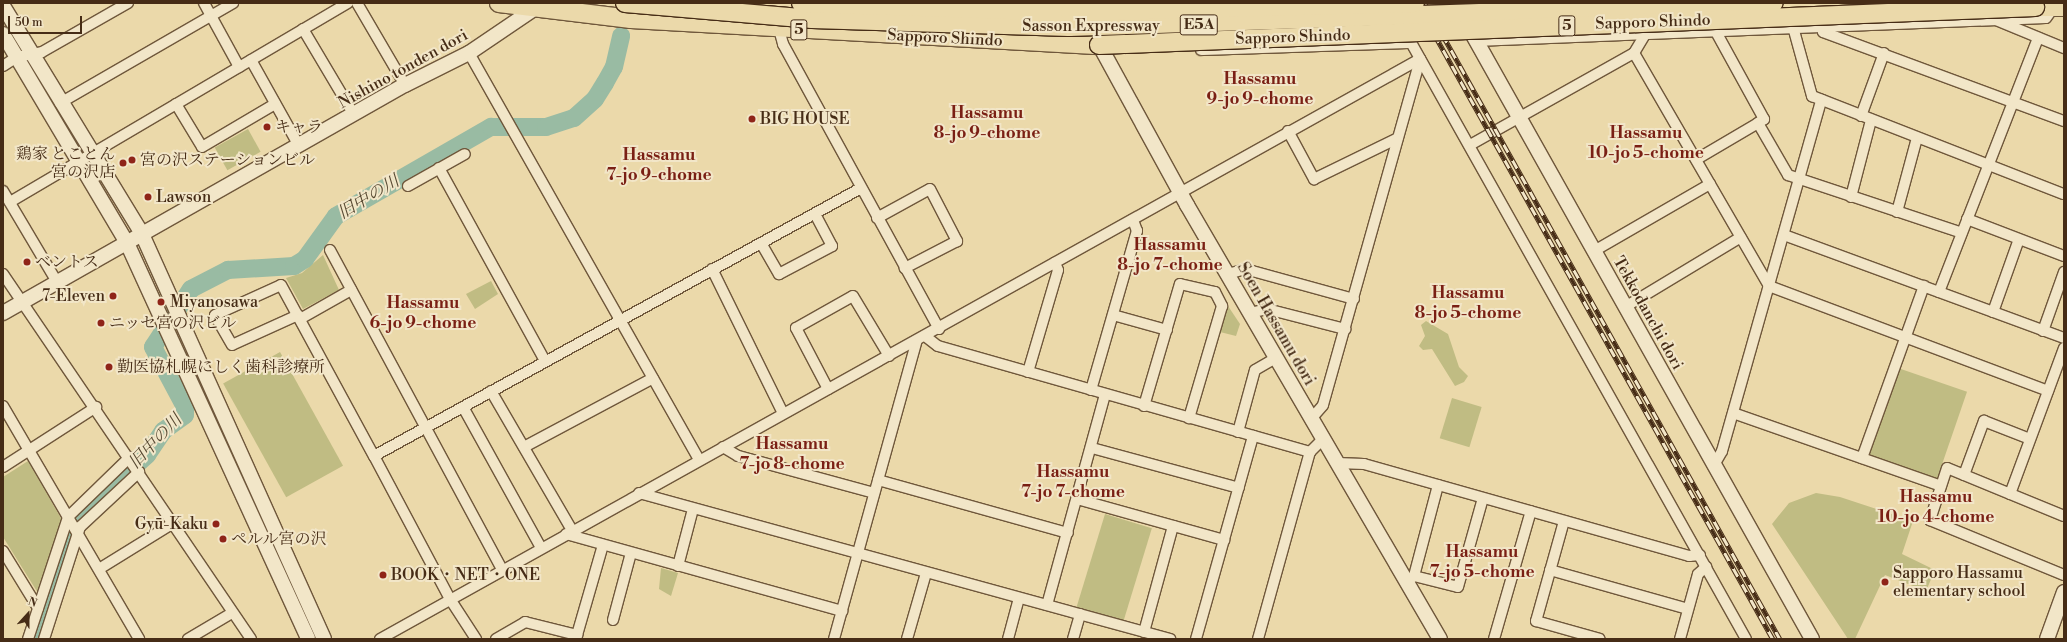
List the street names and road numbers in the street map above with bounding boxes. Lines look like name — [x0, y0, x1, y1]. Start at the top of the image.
street label: Sapporo Shindo — [1595, 10, 1711, 34]
road number: E5A — [1179, 12, 1219, 38]
road number: 5 — [1558, 13, 1576, 39]
street label: Sasson Expressway — [1022, 16, 1160, 36]
road number: 5 — [790, 17, 808, 43]
street label: Nishino tonden dori — [335, 25, 471, 113]
street label: Sapporo Shindo — [887, 25, 1003, 51]
street label: Sapporo Shindo — [1235, 25, 1351, 49]
street label: Tekkodanchi dori — [1609, 253, 1687, 373]
street label: Soen Hassamu dori — [1233, 259, 1319, 389]

